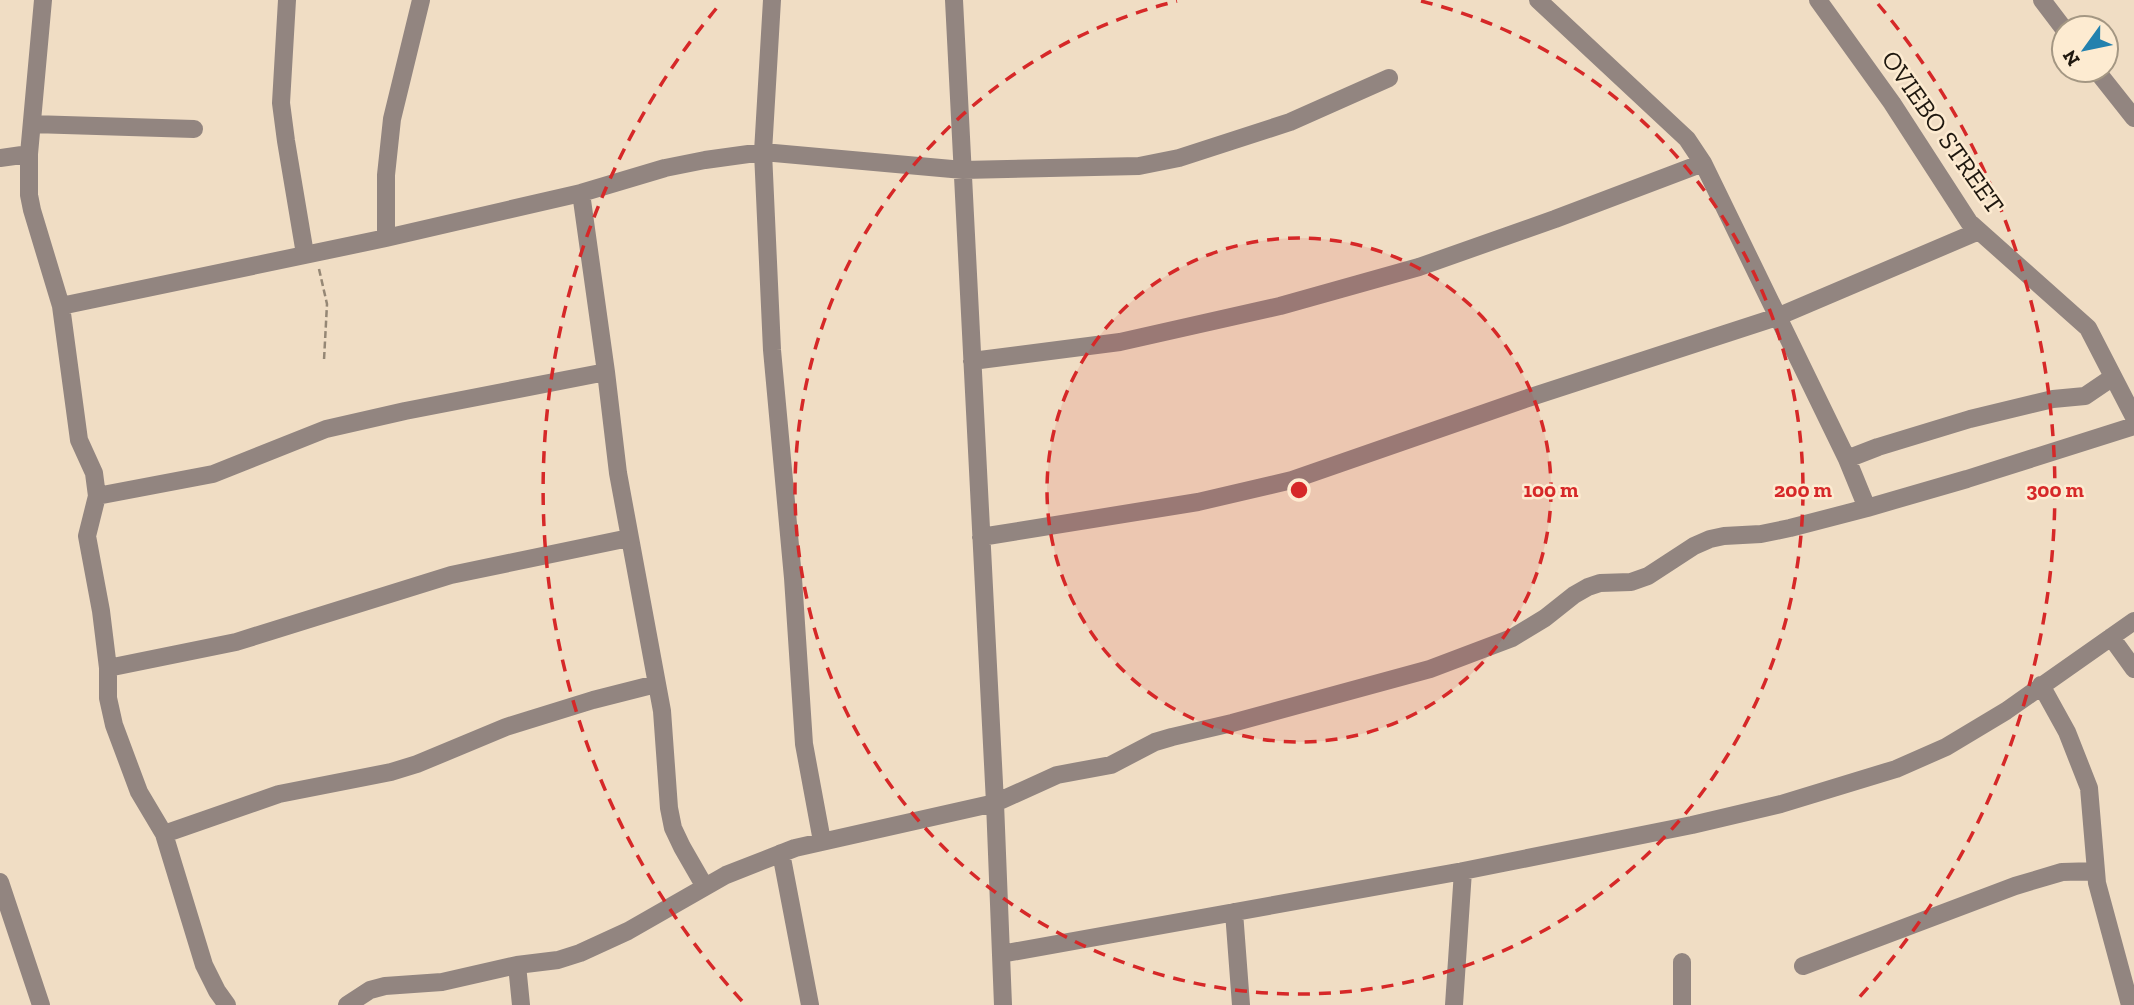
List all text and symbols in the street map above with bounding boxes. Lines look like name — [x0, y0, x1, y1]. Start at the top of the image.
north arrow — [2050, 14, 2120, 84]
street label: OVIEBO STREET — [1875, 44, 2011, 220]
text: N — [2058, 46, 2085, 70]
text: 100 m — [1524, 477, 1579, 502]
text: 200 m — [1774, 477, 1832, 502]
text: 300 m — [2026, 477, 2084, 502]
centre of rings — [1287, 478, 1311, 502]

